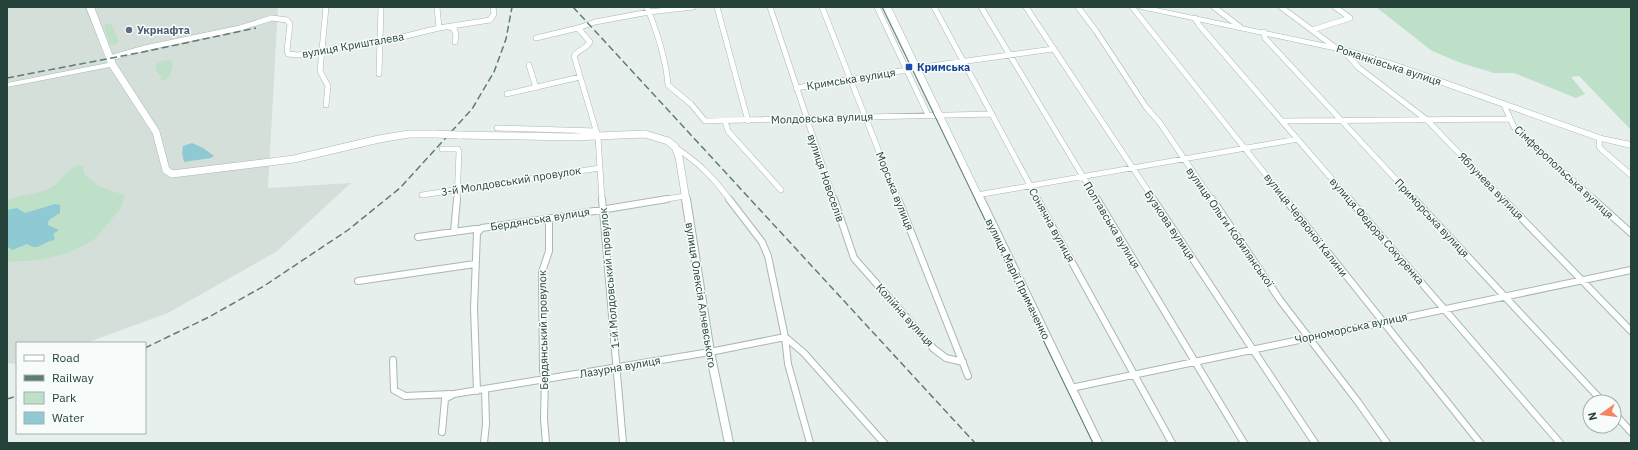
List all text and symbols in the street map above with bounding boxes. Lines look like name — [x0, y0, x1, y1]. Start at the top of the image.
place label: Укрнафта — [137, 23, 190, 37]
marker: Укрнафта — [124, 25, 134, 35]
street label: вулиця Кришталева — [301, 29, 405, 61]
street label: Романківська вулиця — [1335, 41, 1443, 89]
place label: Кримська — [917, 60, 970, 74]
marker: Кримська — [904, 62, 914, 72]
street label: Кримська вулиця — [805, 65, 897, 93]
street label: Молдовська вулиця — [771, 109, 873, 127]
street label: Сімферопольська вулиця — [1511, 122, 1617, 222]
street label: вулиця Новоселів — [804, 132, 848, 224]
street label: Яблунева вулиця — [1455, 149, 1527, 223]
street label: Морська вулиця — [873, 150, 917, 232]
street label: 3-й Молдовський провулок — [440, 163, 582, 199]
street label: вулиця Ольги Кобилянської — [1183, 164, 1277, 290]
street label: вулиця Червоної Калини — [1261, 170, 1351, 280]
street label: вулиця Федора Сокуренка — [1327, 175, 1427, 287]
street label: Приморська вулиця — [1392, 176, 1472, 260]
street label: Полтавська вулиця — [1080, 179, 1144, 271]
street label: Сонячна вулиця — [1026, 185, 1078, 265]
street label: Бузкова вулиця — [1142, 188, 1198, 262]
street label: Бердянська вулиця — [489, 204, 591, 234]
street label: 1-й Молдовський провулок — [596, 207, 622, 349]
street label: вулиця Марії Примаченко — [983, 216, 1053, 342]
street label: вулиця Олексія Алчевського — [683, 221, 719, 369]
street label: Бердянський провулок — [535, 270, 551, 390]
street label: Колійна вулиця — [873, 281, 937, 349]
street label: Чорноморська вулиця — [1293, 309, 1409, 347]
legend — [16, 342, 146, 434]
text: Road — [52, 350, 80, 365]
street label: Лазурна вулиця — [578, 353, 662, 381]
text: Railway — [52, 370, 94, 385]
text: Park — [52, 390, 77, 405]
north arrow — [1582, 394, 1622, 434]
text: Water — [52, 410, 85, 425]
text: N — [1585, 411, 1600, 422]

